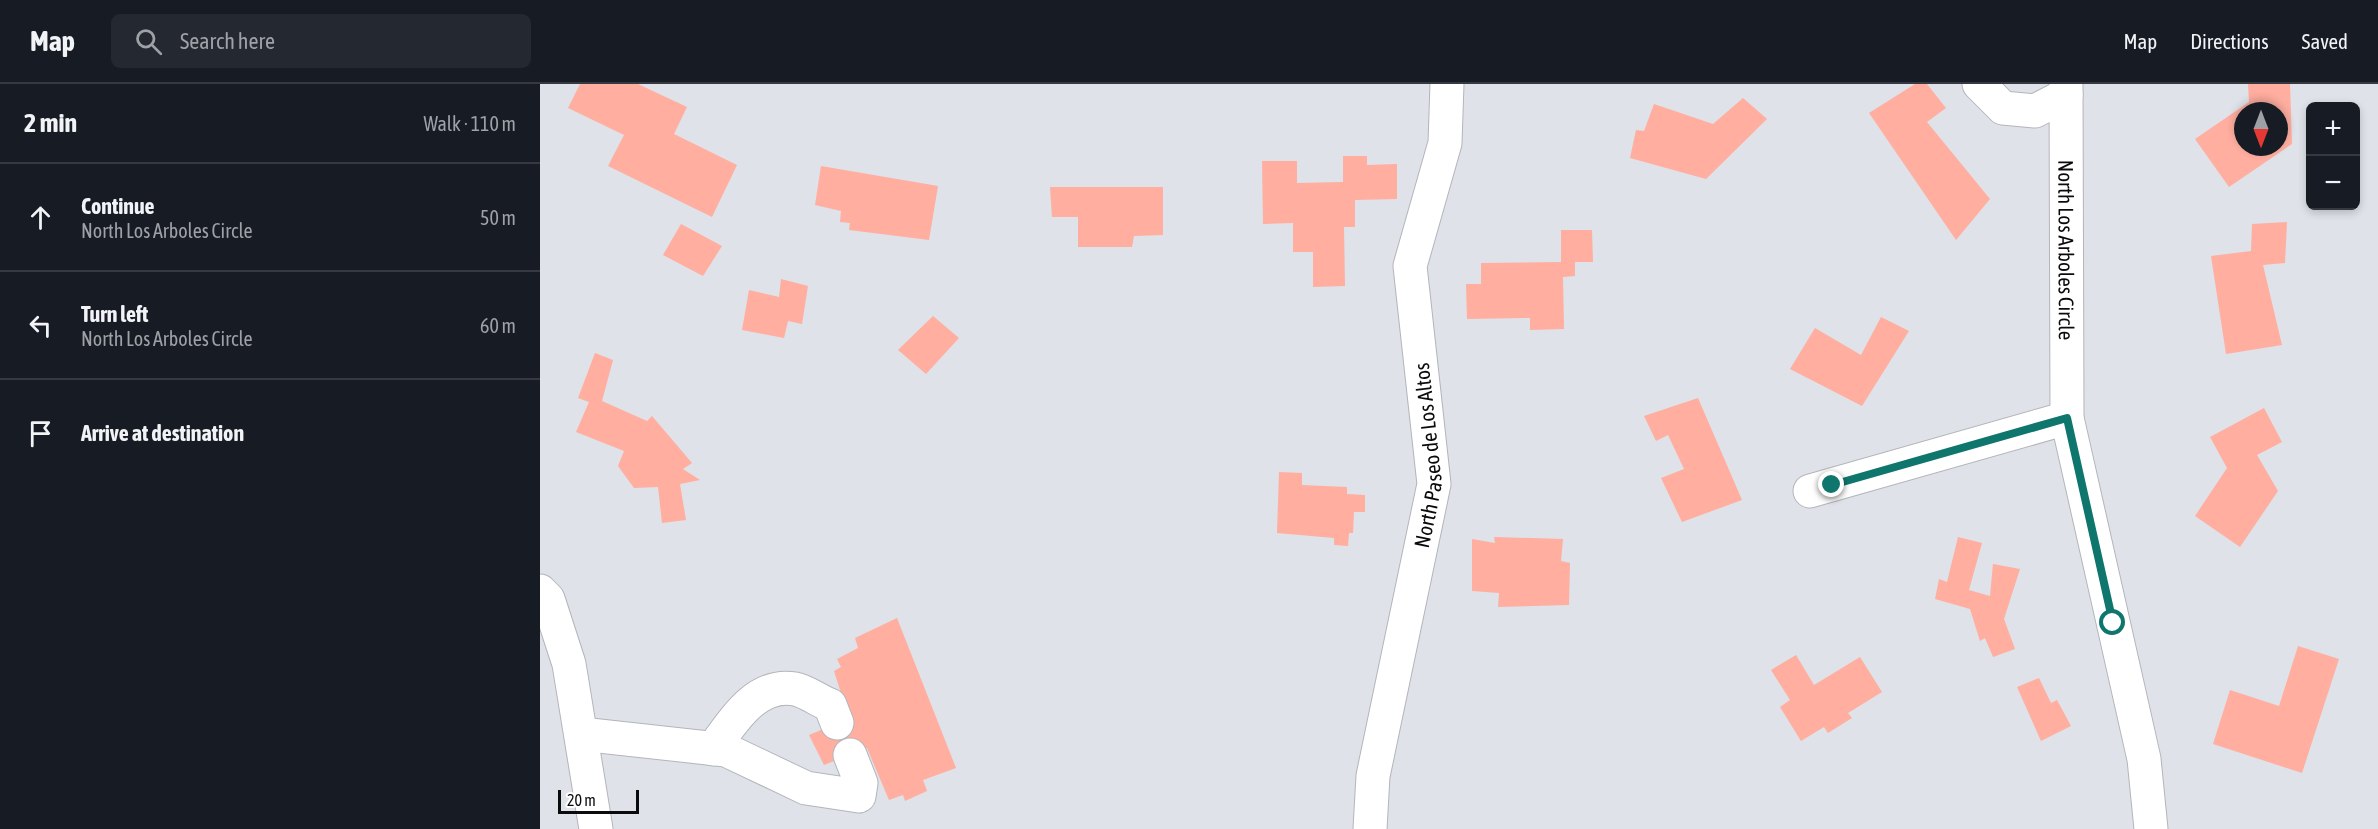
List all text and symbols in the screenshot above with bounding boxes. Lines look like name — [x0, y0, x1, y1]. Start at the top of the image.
search box — [111, 14, 531, 68]
text: Map — [30, 25, 75, 57]
icon: search — [132, 25, 165, 58]
text: Search here — [180, 28, 275, 54]
text: Map — [2123, 29, 2157, 53]
text: Directions — [2190, 29, 2269, 53]
text: Saved — [2302, 29, 2348, 53]
north arrow — [2234, 102, 2288, 156]
map controls — [2306, 102, 2360, 210]
button: + — [2306, 102, 2360, 156]
text: 2 min — [24, 108, 77, 138]
text: Walk · 110 m — [424, 112, 516, 135]
button: − — [2306, 156, 2360, 210]
street label: North Los Arboles Circle — [2054, 160, 2079, 340]
text: Continue — [81, 193, 155, 219]
icon: ahead — [24, 201, 57, 234]
text: 50 m — [480, 206, 516, 229]
text: North Los Arboles Circle — [81, 219, 253, 242]
text: Turn left — [81, 301, 148, 327]
icon: left — [24, 309, 57, 342]
text: 60 m — [480, 314, 516, 337]
text: North Los Arboles Circle — [81, 327, 253, 350]
street label: North Paseo de Los Altos — [1409, 362, 1446, 550]
icon: arrive — [24, 417, 57, 450]
text: Arrive at destination — [81, 420, 244, 446]
route end — [1818, 471, 1844, 497]
route start — [2099, 609, 2125, 635]
scale bar — [558, 787, 639, 814]
text: 20 m — [567, 791, 596, 809]

